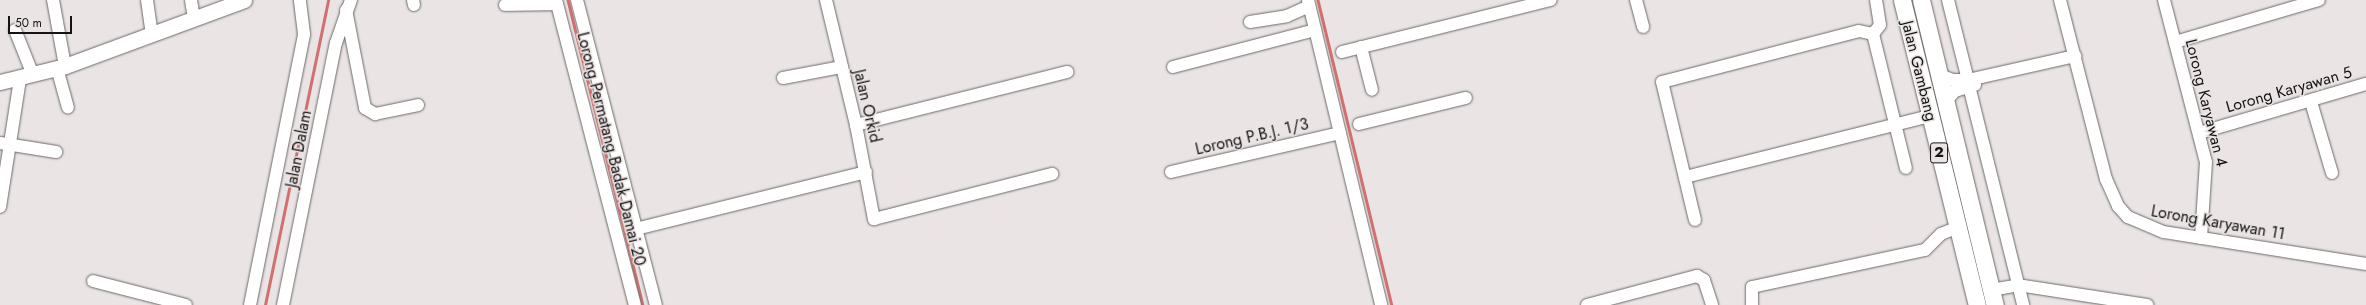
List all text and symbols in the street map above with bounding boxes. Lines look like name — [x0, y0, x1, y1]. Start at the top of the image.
scale bar — [10, 8, 74, 34]
text: 50 m — [15, 14, 42, 32]
street label: Jalan Gambang — [1897, 19, 1941, 123]
street label: Lorong Permatang Badak Damai 20 — [573, 30, 649, 268]
street label: Lorong Karyawan 4 — [2181, 37, 2231, 169]
street label: Lorong Karyawan 5 — [2224, 63, 2354, 117]
street label: Jalan Orkid — [849, 68, 885, 144]
street label: Jalan Dalam — [282, 109, 316, 189]
street label: Lorong P.B.J. 1/3 — [1193, 115, 1311, 159]
road number: 2 — [1930, 140, 1948, 166]
street label: Lorong Karyawan 11 — [2149, 202, 2287, 244]

